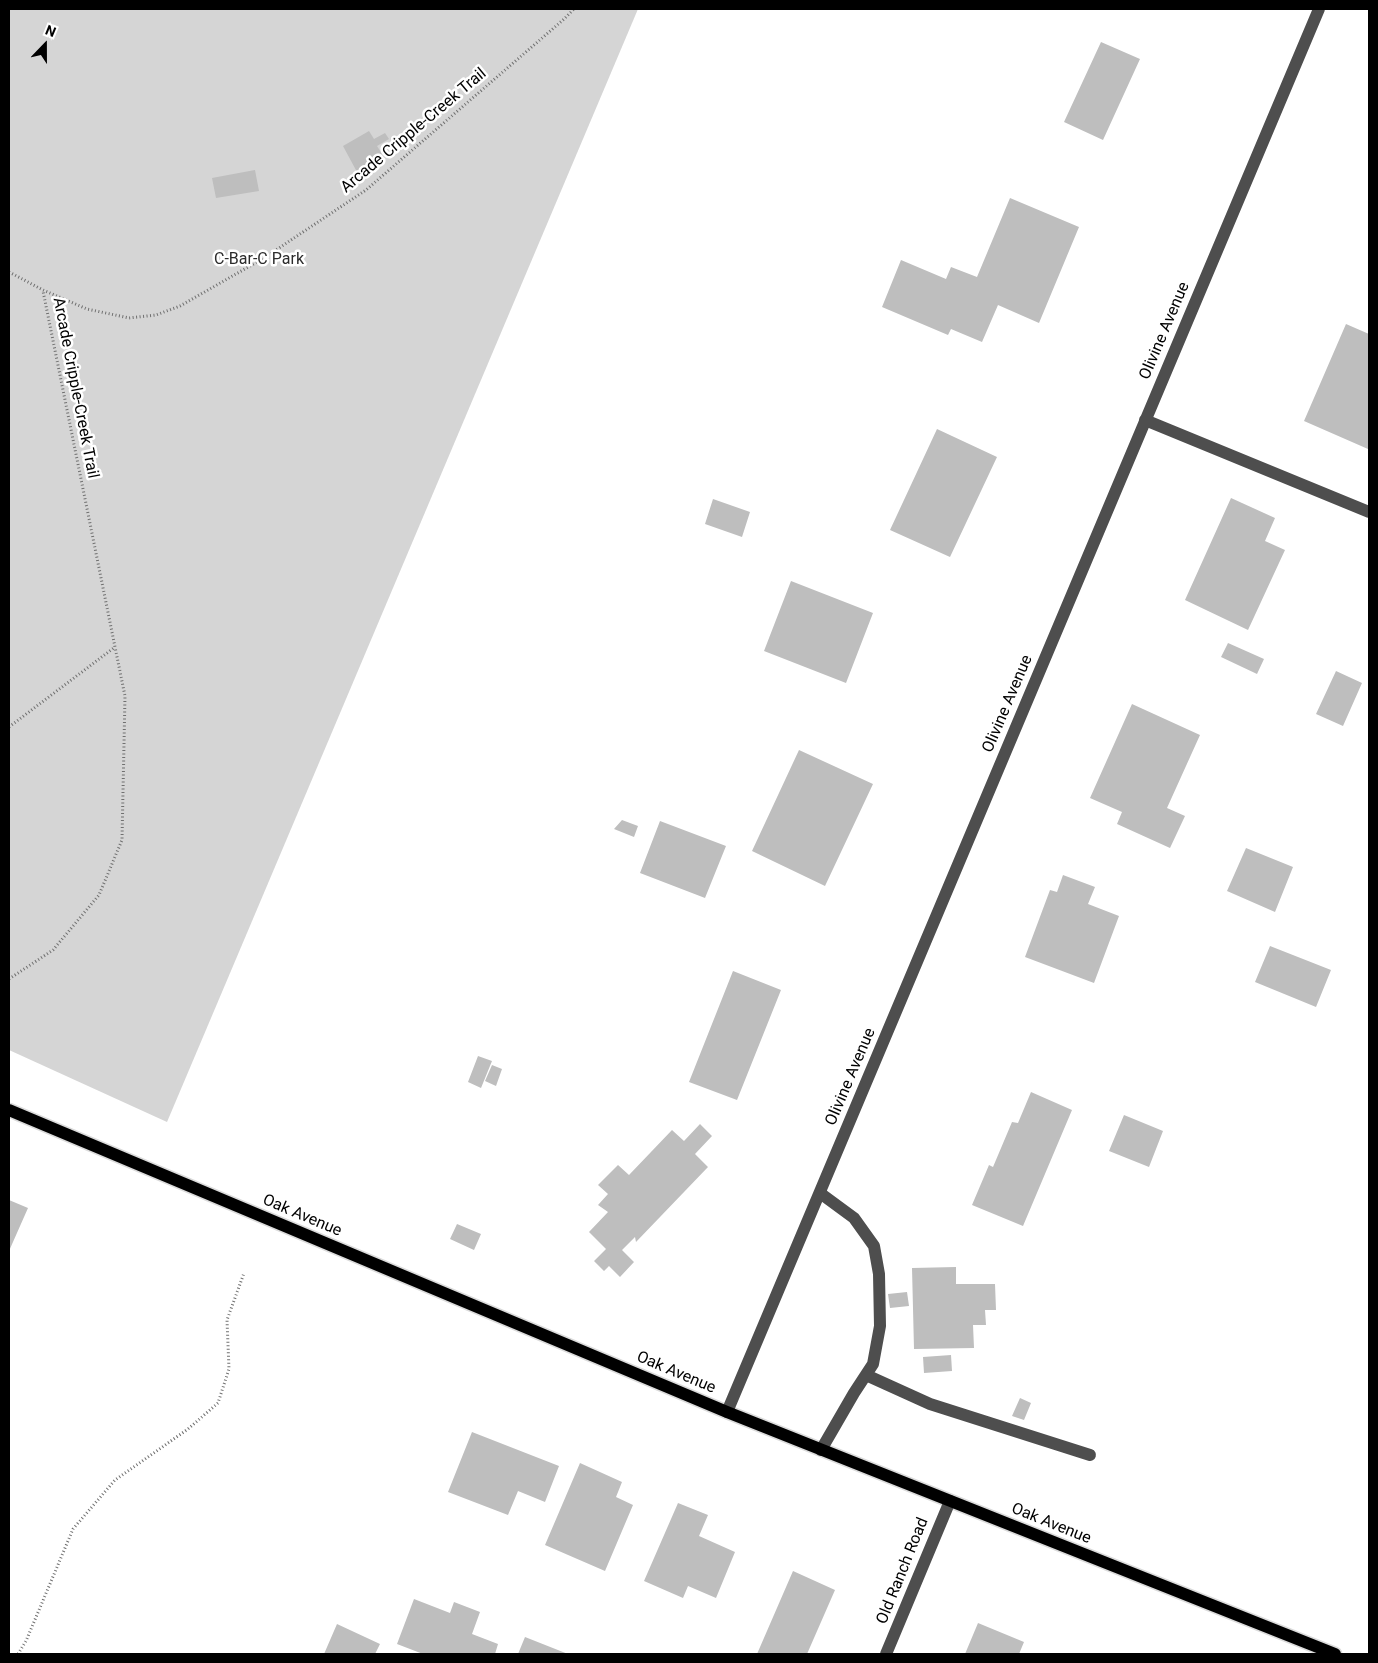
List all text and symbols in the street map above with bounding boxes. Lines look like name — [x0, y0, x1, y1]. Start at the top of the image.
north arrow — [20, 20, 70, 70]
text: N — [43, 22, 58, 40]
street label: Arcade Cripple-Creek Trail — [337, 64, 491, 198]
park label: C-Bar-C Park — [214, 250, 304, 270]
street label: Olivine Avenue — [1136, 279, 1194, 383]
street label: Arcade Cripple-Creek Trail — [48, 296, 102, 480]
street label: Olivine Avenue — [979, 652, 1037, 756]
street label: Olivine Avenue — [822, 1025, 880, 1129]
street label: Oak Avenue — [260, 1191, 344, 1241]
street label: Oak Avenue — [634, 1348, 718, 1398]
street label: Oak Avenue — [1008, 1499, 1094, 1549]
street label: Old Ranch Road — [873, 1515, 933, 1627]

